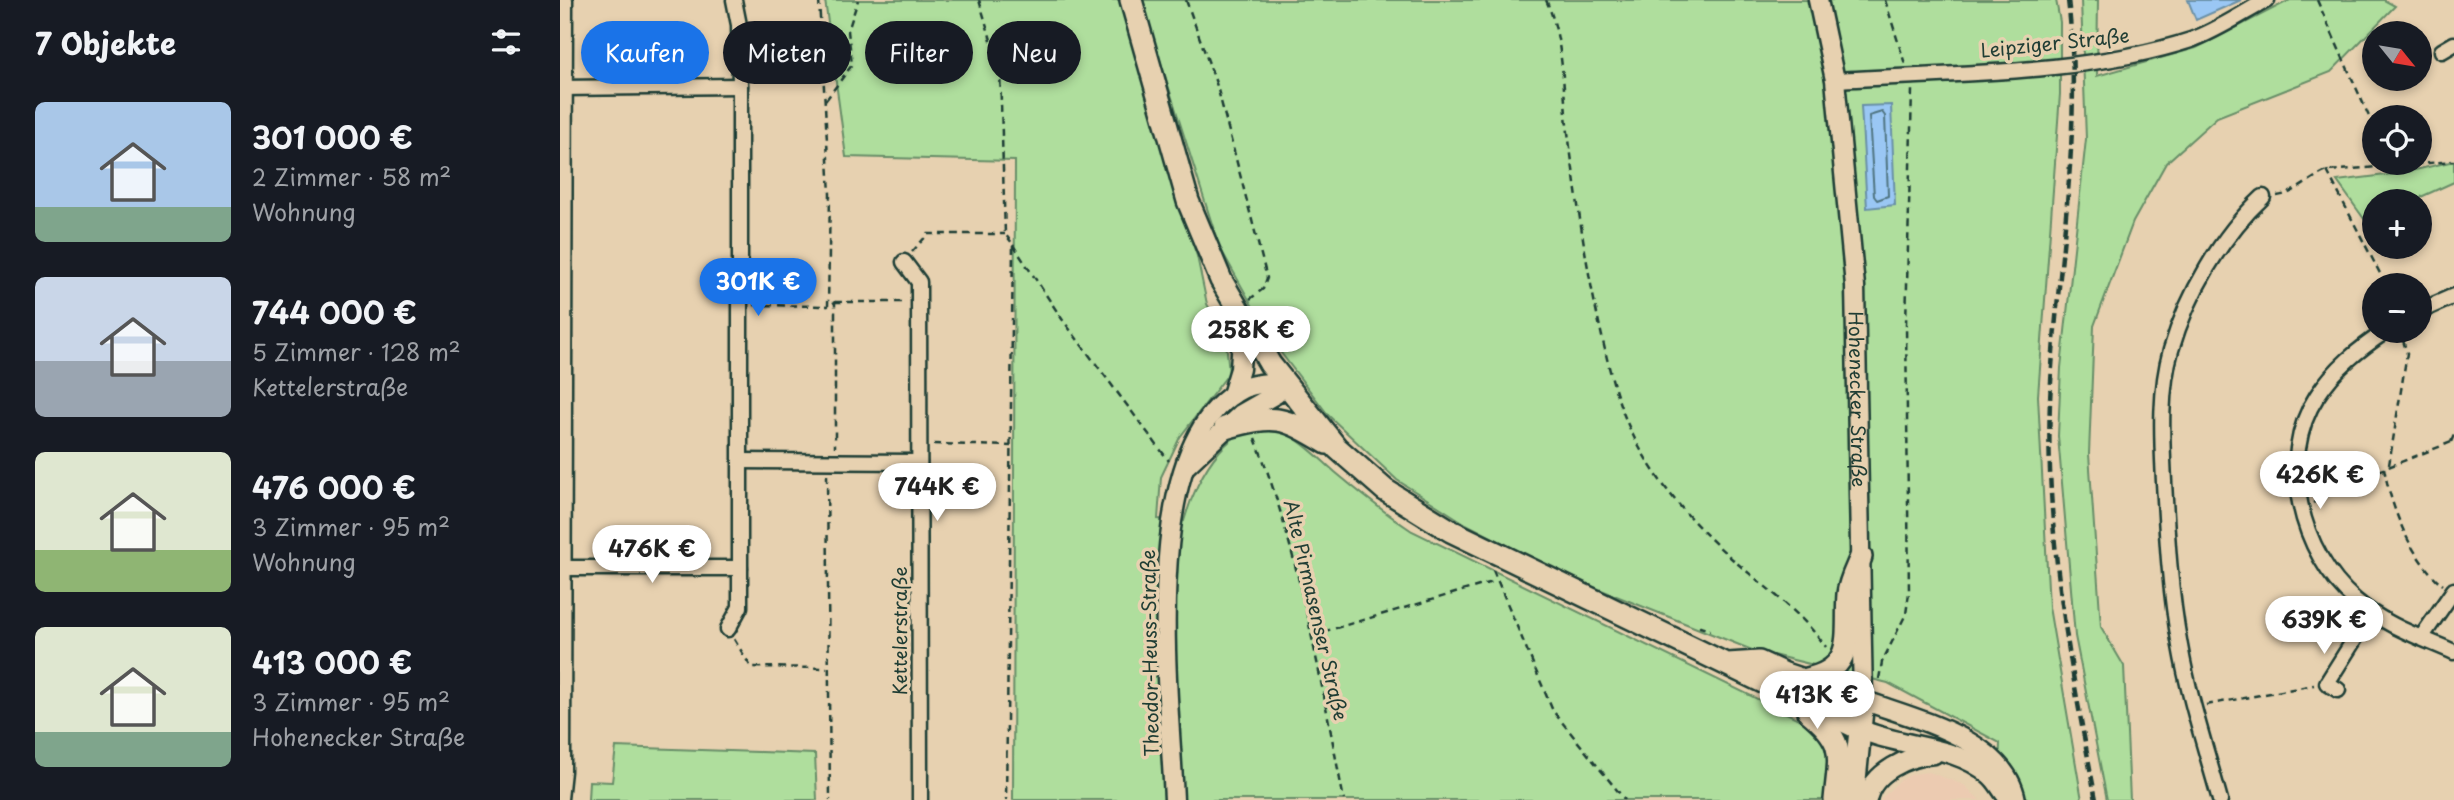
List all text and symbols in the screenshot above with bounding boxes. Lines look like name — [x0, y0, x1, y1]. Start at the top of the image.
text: 7 Objekte — [35, 20, 176, 65]
street label: Leipziger Straße — [1979, 20, 2131, 64]
chip: Kaufen — [581, 21, 709, 84]
chip: Mieten — [723, 21, 851, 84]
chip: Filter — [865, 21, 973, 84]
chip: Neu — [987, 21, 1081, 84]
north arrow — [2362, 21, 2432, 91]
map controls — [2362, 21, 2432, 343]
icon: filters — [487, 23, 525, 61]
button: locate — [2362, 105, 2432, 175]
text: 301 000 € — [252, 114, 413, 159]
icon: home — [91, 130, 175, 214]
text: 2 Zimmer · 58 m² — [252, 159, 451, 194]
button: + — [2362, 189, 2432, 259]
text: Wohnung — [252, 194, 356, 229]
pin: 301K € — [701, 258, 815, 318]
text: 301K € — [716, 263, 800, 298]
button: − — [2362, 273, 2432, 343]
text: 744 000 € — [252, 289, 417, 334]
icon: home — [91, 305, 175, 389]
pin: 258K € — [1194, 306, 1308, 366]
text: 258K € — [1207, 311, 1295, 346]
street label: Hohenecker Straße — [1842, 311, 1874, 488]
text: 5 Zimmer · 128 m² — [252, 334, 461, 369]
text: Kettelerstraße — [252, 369, 408, 404]
pin: 426K € — [2263, 452, 2377, 511]
text: 426K € — [2276, 456, 2364, 491]
pin: 744K € — [880, 463, 994, 523]
text: 476 000 € — [252, 464, 416, 509]
text: 744K € — [894, 468, 980, 503]
icon: home — [91, 480, 175, 564]
street label: Alte Pirmasenser Straße — [1278, 497, 1356, 723]
text: 3 Zimmer · 95 m² — [252, 509, 450, 544]
pin: 476K € — [595, 526, 709, 585]
text: 476K € — [608, 530, 696, 565]
text: Wohnung — [252, 544, 356, 579]
street label: Theodor-Heuss-Straße — [1133, 549, 1165, 757]
street label: Kettelerstraße — [885, 566, 913, 696]
pin: 639K € — [2267, 596, 2381, 656]
text: 639K € — [2281, 601, 2367, 636]
text: 413 000 € — [252, 639, 412, 684]
icon: home — [91, 655, 175, 739]
pin: 413K € — [1760, 672, 1874, 731]
text: 413K € — [1776, 676, 1858, 711]
text: 3 Zimmer · 95 m² — [252, 684, 450, 719]
text: Hohenecker Straße — [252, 719, 465, 754]

